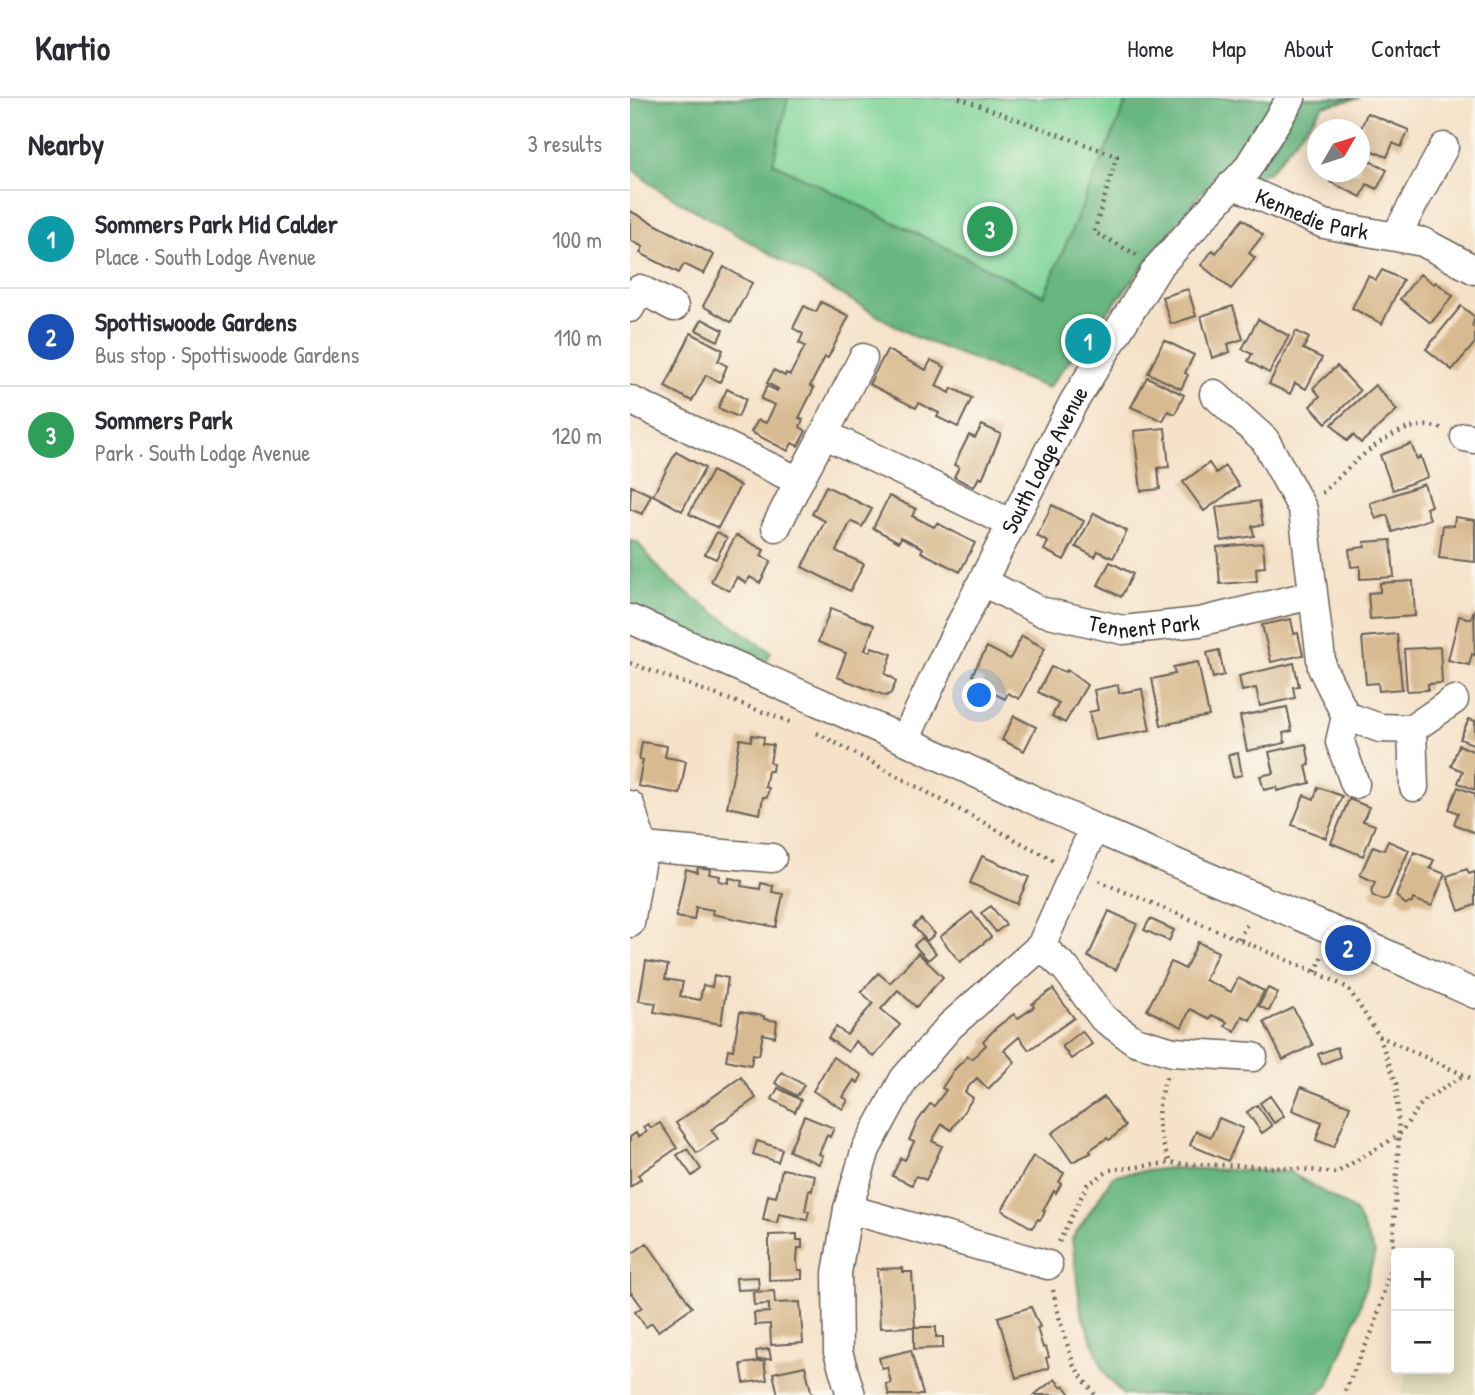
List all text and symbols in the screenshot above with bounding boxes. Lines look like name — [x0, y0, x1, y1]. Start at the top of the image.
text: Kartio — [35, 26, 110, 70]
text: Home — [1127, 32, 1174, 64]
text: Map — [1212, 32, 1246, 64]
text: About — [1284, 32, 1333, 64]
text: Contact — [1371, 32, 1440, 64]
north arrow — [1307, 119, 1370, 182]
text: Nearby — [28, 124, 104, 164]
text: 3 results — [527, 128, 602, 159]
street label: Kennedie Park — [1251, 180, 1371, 247]
pin: 3 — [967, 203, 1013, 255]
text: Sommers Park Mid Calder — [95, 206, 338, 241]
text: 1 — [47, 224, 55, 255]
text: 100 m — [552, 224, 602, 255]
text: Place · South Lodge Avenue — [95, 241, 316, 272]
text: Spottiswoode Gardens — [95, 304, 297, 339]
pin: 1 — [1065, 315, 1111, 367]
text: 2 — [46, 322, 56, 353]
text: 110 m — [554, 322, 602, 353]
text: Bus stop · Spottiswoode Gardens — [95, 339, 359, 370]
street label: South Lodge Avenue — [993, 380, 1095, 539]
text: Sommers Park — [95, 402, 233, 437]
text: 3 — [46, 420, 56, 451]
text: 120 m — [552, 420, 602, 451]
text: Park · South Lodge Avenue — [95, 437, 310, 468]
street label: Tennent Park — [1085, 606, 1202, 645]
your location — [962, 678, 996, 712]
pin: 2 — [1325, 922, 1371, 974]
map controls — [1391, 1248, 1454, 1374]
button: + — [1391, 1248, 1454, 1311]
button: − — [1391, 1311, 1454, 1374]

